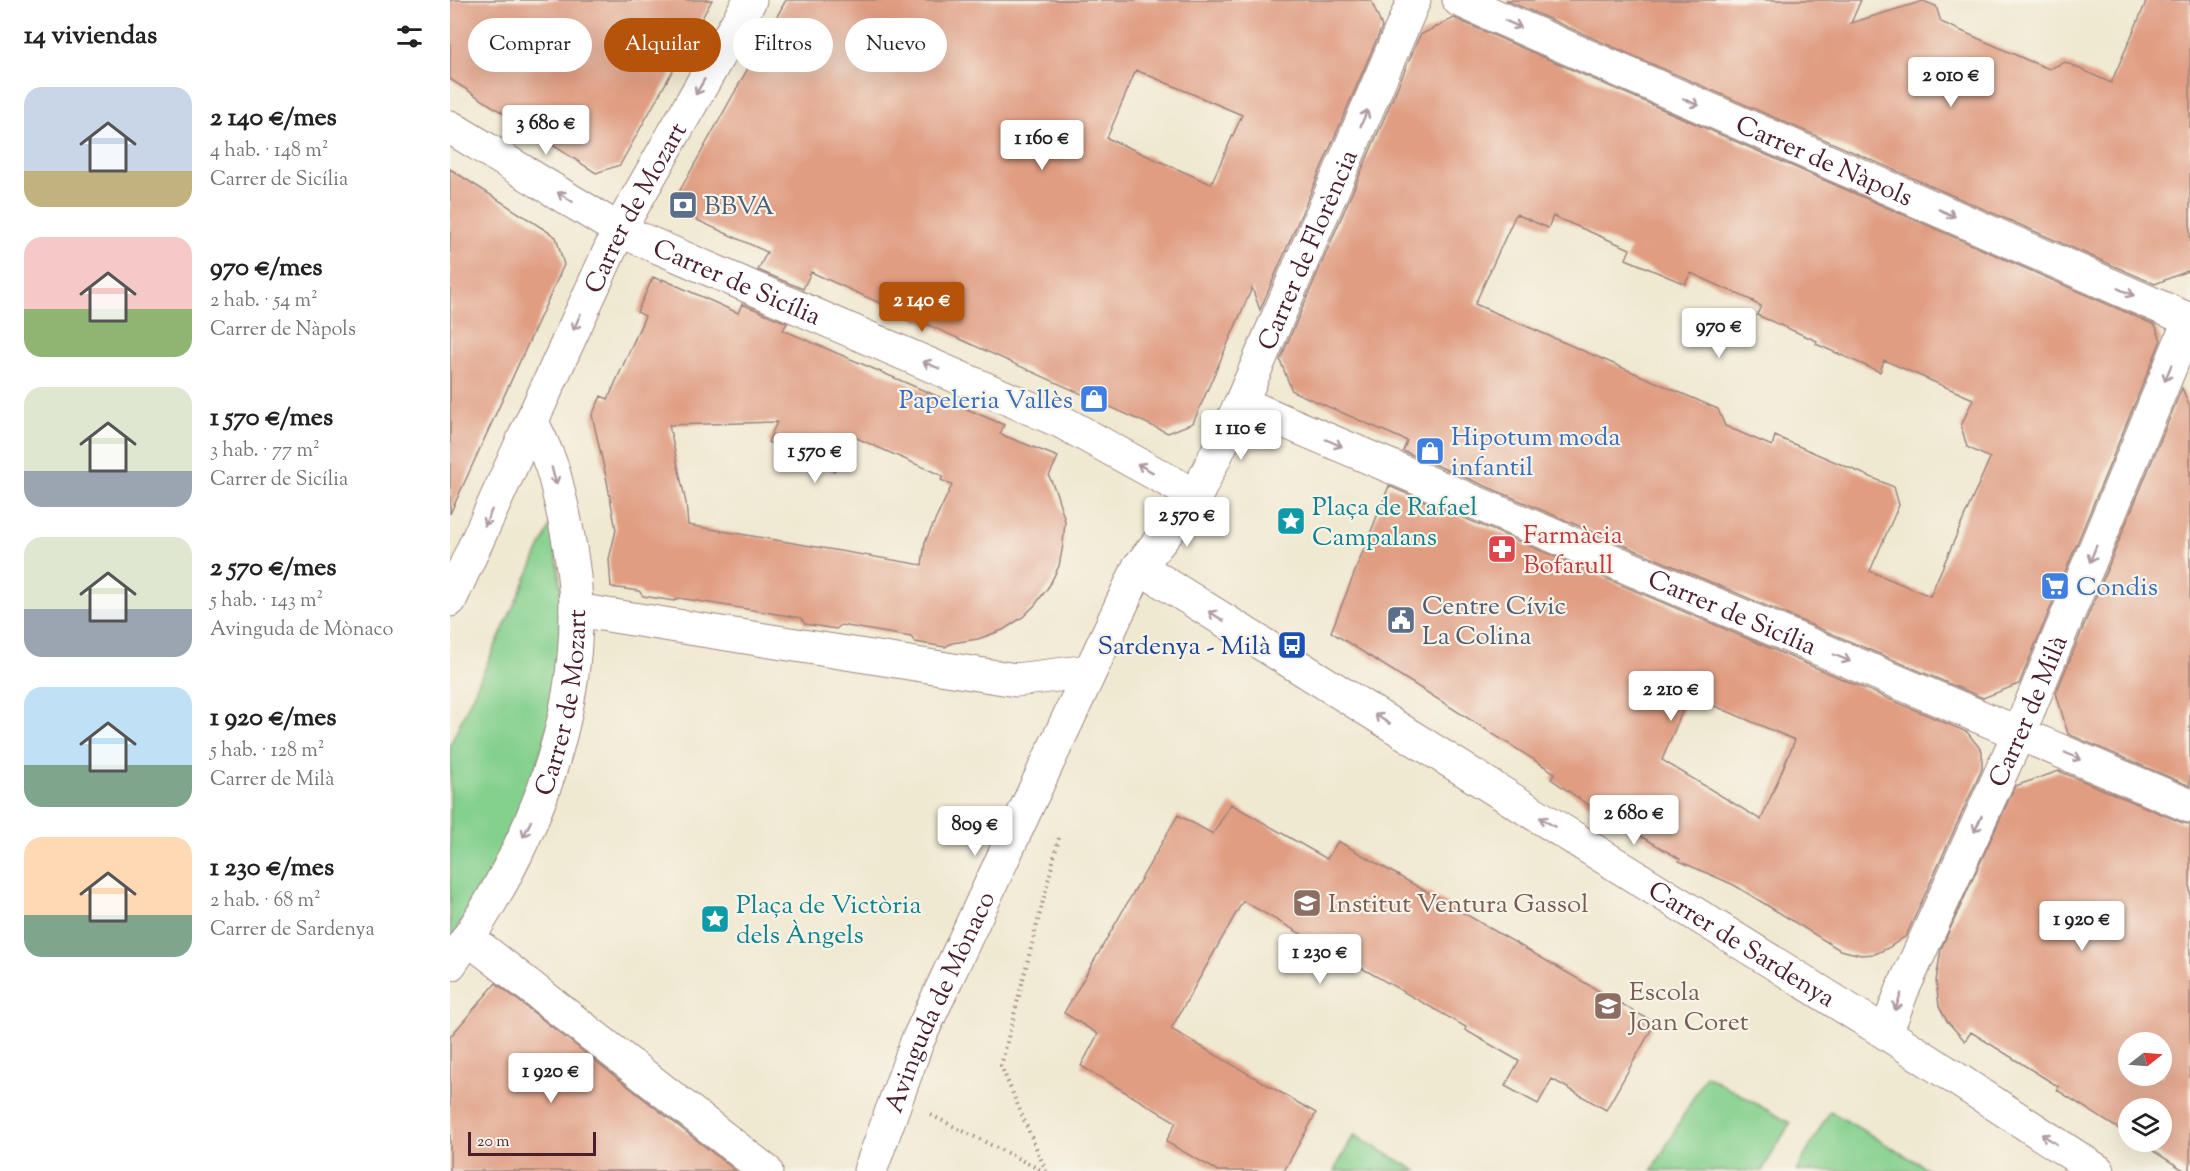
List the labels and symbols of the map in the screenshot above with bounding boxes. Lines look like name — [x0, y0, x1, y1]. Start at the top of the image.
one-way arrow — [1503, 18, 1521, 30]
pin: 2 010 € — [1896, 57, 2006, 108]
one-way arrow — [694, 78, 706, 95]
one-way arrow — [1682, 96, 1700, 108]
pin: 3 680 € — [491, 105, 601, 156]
street label: Carrer de Nàpols — [1729, 107, 1918, 217]
one-way arrow — [1359, 109, 1370, 127]
street label: Carrer de Mozart — [576, 116, 698, 300]
pin: 1 160 € — [987, 120, 1097, 171]
street label: Carrer de Florència — [1250, 144, 1369, 357]
bank icon: BBVA — [667, 189, 699, 221]
place label: BBVA — [704, 189, 774, 226]
one-way arrow — [557, 191, 574, 203]
one-way arrow — [1938, 209, 1956, 220]
street label: Carrer de Sicília — [647, 231, 826, 336]
pin: 2 140 € — [867, 282, 977, 333]
one-way arrow — [2116, 286, 2134, 298]
pin: 970 € — [1677, 308, 1761, 359]
one-way arrow — [571, 312, 583, 330]
one-way arrow — [923, 359, 941, 371]
one-way arrow — [2162, 364, 2173, 382]
place label: Papeleria Vallès — [899, 383, 1073, 420]
shop icon: Papeleria Vallès — [1078, 383, 1110, 415]
pin: 1 110 € — [1186, 410, 1296, 461]
place label: Hipotum moda infantil — [1451, 420, 1620, 487]
pin: 1 570 € — [760, 433, 870, 484]
shop icon: Hipotum moda infantil — [1414, 435, 1446, 467]
one-way arrow — [1324, 438, 1342, 449]
one-way arrow — [1136, 462, 1154, 473]
one-way arrow — [549, 466, 560, 485]
place label: Plaça de Rafael Campalans — [1312, 490, 1477, 557]
pin: 2 570 € — [1132, 497, 1242, 548]
place icon: Plaça de Rafael Campalans — [1275, 505, 1307, 537]
one-way arrow — [481, 509, 493, 527]
place label: Farmàcia Bofarull — [1523, 518, 1623, 585]
pharmacy icon: Farmàcia Bofarull — [1486, 533, 1518, 565]
one-way arrow — [2087, 544, 2098, 562]
street label: Carrer de Sicília — [1642, 562, 1822, 666]
supermarket icon: Condis — [2039, 570, 2071, 602]
place label: Condis — [2076, 570, 2158, 607]
place label: Centre Cívic La Colina — [1422, 589, 1566, 656]
public building icon: Centre Cívic La Colina — [1385, 604, 1417, 636]
street label: Carrer de Mozart — [527, 609, 597, 801]
one-way arrow — [1208, 609, 1225, 621]
place label: Sardenya - Milà — [1098, 629, 1271, 666]
bus stop icon: Sardenya - Milà — [1276, 629, 1308, 661]
street label: Carrer de Milà — [1981, 630, 2078, 794]
one-way arrow — [1833, 653, 1851, 664]
pin: 2 210 € — [1616, 671, 1726, 722]
one-way arrow — [1374, 712, 1391, 724]
one-way arrow — [2063, 751, 2081, 762]
pin: 2 680 € — [1579, 795, 1689, 846]
pin: 809 € — [933, 806, 1017, 857]
one-way arrow — [1539, 815, 1556, 827]
one-way arrow — [1971, 815, 1983, 833]
one-way arrow — [520, 820, 532, 838]
street label: Carrer de Sardenya — [1640, 873, 1842, 1018]
street label: Avinguda de Mònaco — [877, 886, 1006, 1118]
school or university icon: Institut Ventura Gassol — [1291, 887, 1323, 919]
place label: Institut Ventura Gassol — [1328, 887, 1588, 924]
place label: Plaça de Victòria dels Àngels — [736, 888, 921, 955]
pin: 1 920 € — [2027, 901, 2137, 952]
place icon: Plaça de Victòria dels Àngels — [699, 903, 731, 935]
pin: 1 230 € — [1265, 934, 1375, 985]
place label: Escola Joan Coret — [1627, 975, 1749, 1042]
school or university icon: Escola Joan Coret — [1592, 990, 1624, 1022]
one-way arrow — [1892, 993, 1903, 1011]
north arrow — [2118, 1032, 2172, 1086]
pin: 1 920 € — [496, 1053, 606, 1104]
scale bar — [468, 1129, 596, 1156]
one-way arrow — [2041, 1133, 2058, 1145]

